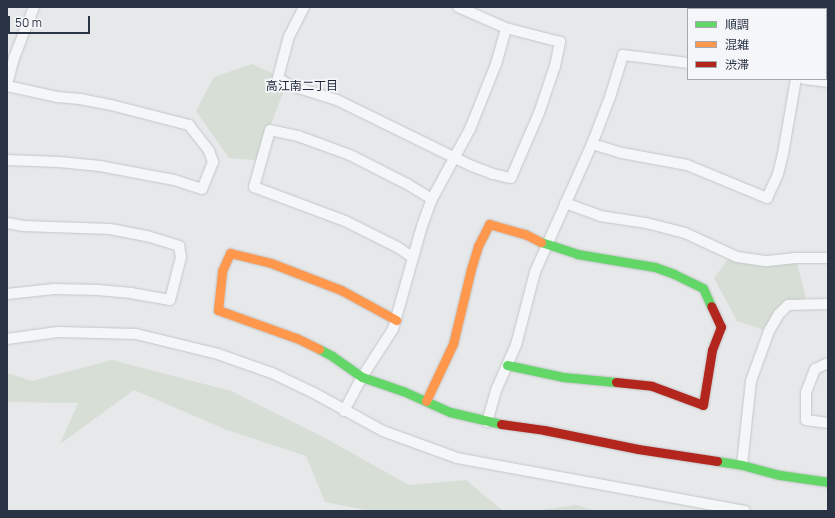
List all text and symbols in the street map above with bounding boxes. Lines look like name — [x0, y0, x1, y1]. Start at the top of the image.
scale bar — [10, 8, 92, 34]
legend — [687, 8, 827, 80]
text: 50 m — [15, 14, 42, 31]
text: 順調 — [725, 16, 749, 33]
text: 混雑 — [725, 36, 749, 53]
text: 渋滞 — [725, 56, 749, 73]
district label: 高江南二丁目 — [266, 79, 338, 93]

